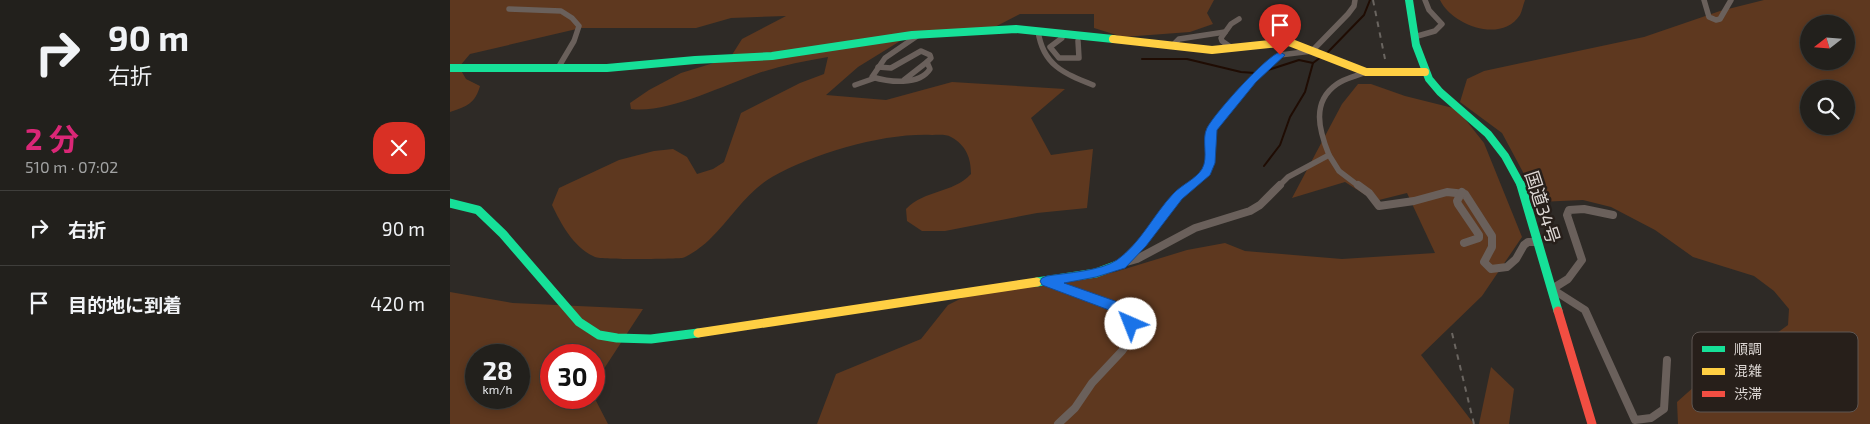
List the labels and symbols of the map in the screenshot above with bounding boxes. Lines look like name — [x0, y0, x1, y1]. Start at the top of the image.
pin — [1259, 4, 1301, 55]
north arrow — [1800, 15, 1855, 70]
street label: 国道34号 — [1521, 168, 1565, 246]
position arrow — [1104, 297, 1156, 349]
legend — [1692, 332, 1858, 412]
text: 順調 — [1734, 340, 1762, 357]
speed limit sign: 30 — [540, 344, 605, 409]
text: 混雑 — [1734, 362, 1762, 379]
text: 渋滞 — [1734, 385, 1762, 402]

